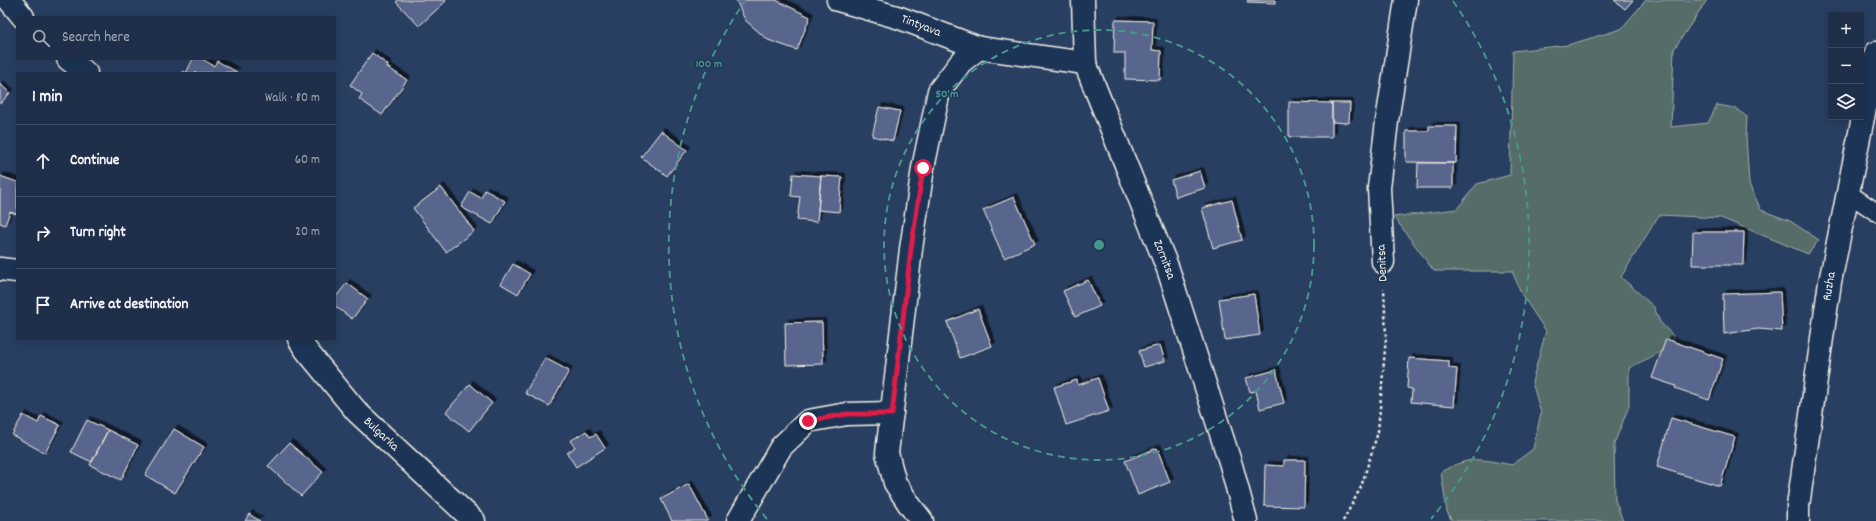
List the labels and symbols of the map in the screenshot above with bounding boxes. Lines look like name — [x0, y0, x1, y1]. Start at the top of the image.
street label: Tintyava — [898, 10, 945, 42]
text: 100 m — [696, 56, 722, 73]
text: 50 m — [935, 86, 959, 103]
route start — [914, 159, 932, 177]
street label: Zornitsa — [1148, 237, 1181, 283]
centre of rings — [1092, 238, 1106, 252]
street label: Denitsa — [1372, 243, 1393, 282]
street label: Ruzha — [1818, 269, 1842, 302]
route end — [799, 412, 817, 430]
street label: Bulgarka — [359, 413, 404, 456]

